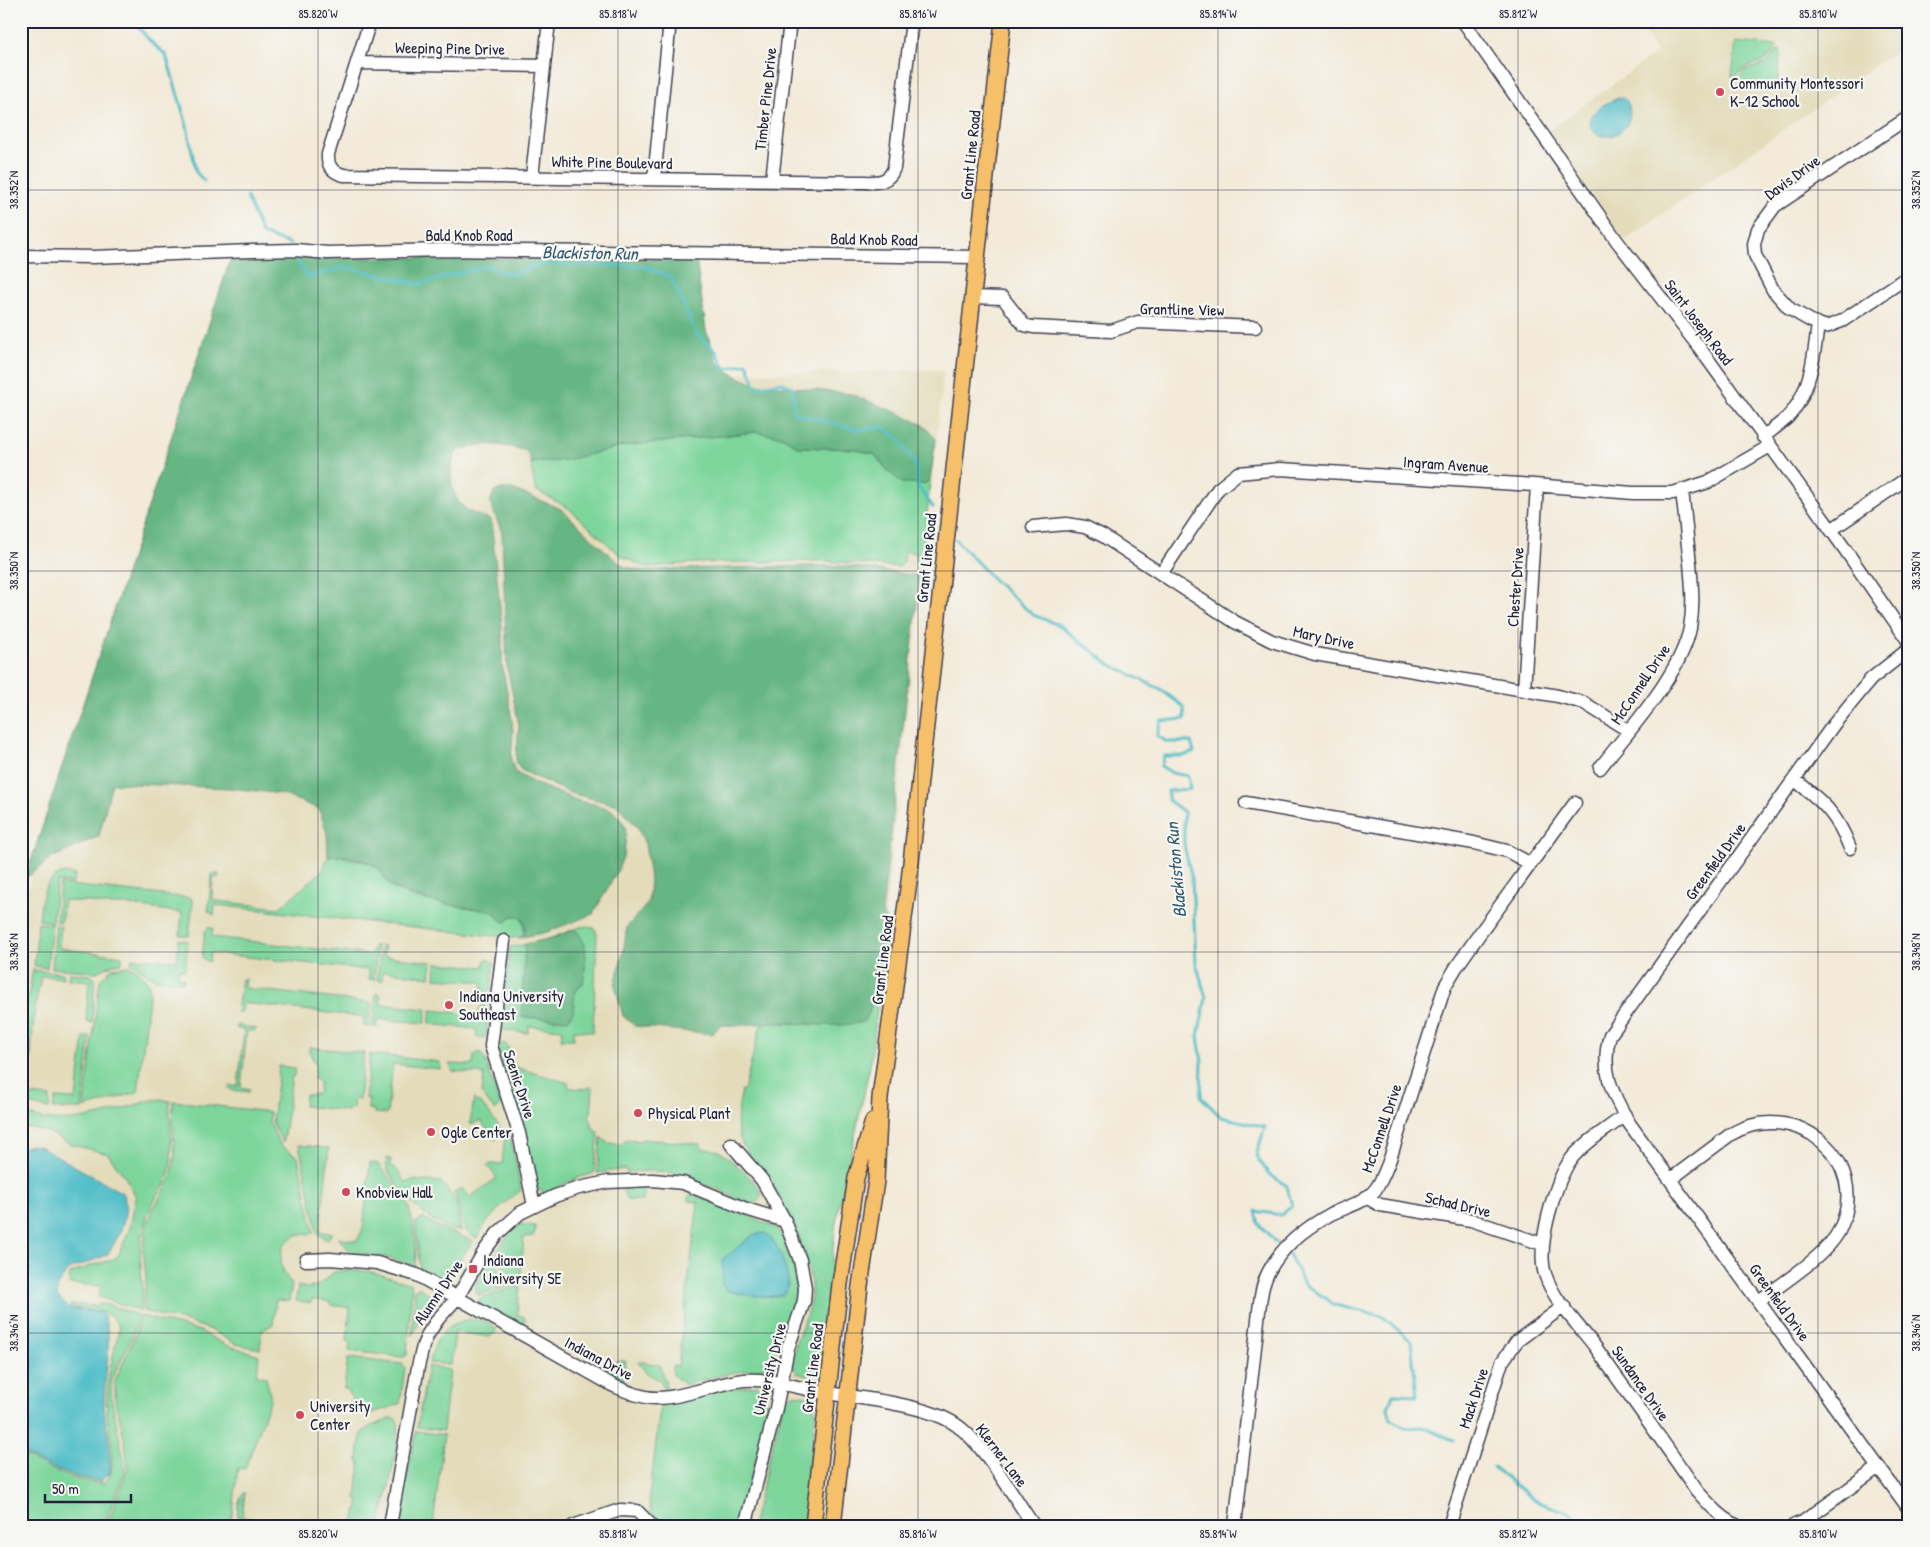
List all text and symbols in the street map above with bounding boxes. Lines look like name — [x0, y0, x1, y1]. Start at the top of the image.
text: 85.820°W — [298, 5, 338, 22]
text: 85.818°W — [599, 5, 637, 22]
text: 85.816°W — [899, 5, 937, 22]
text: 85.814°W — [1199, 5, 1237, 22]
text: 85.812°W — [1499, 5, 1538, 22]
text: 85.810°W — [1799, 5, 1838, 22]
street label: Weeping Pine Drive — [395, 36, 506, 60]
street label: Timber Pine Drive — [749, 46, 781, 152]
place label: Community Montessori K-12 School — [1730, 72, 1864, 112]
marker: Community Montessori K-12 School — [1714, 86, 1726, 98]
street label: Grant Line Road — [954, 109, 986, 201]
street label: Davis Drive — [1760, 149, 1825, 205]
street label: White Pine Boulevard — [551, 150, 673, 174]
text: 38.352°N — [5, 171, 22, 209]
text: 38.352°N — [1907, 171, 1924, 209]
street label: Bald Knob Road — [425, 224, 513, 246]
street label: Bald Knob Road — [830, 227, 918, 251]
water label: Blackiston Run — [542, 239, 640, 266]
street label: Saint Joseph Road — [1660, 275, 1738, 369]
street label: Grantline View — [1140, 297, 1224, 321]
street label: Ingram Avenue — [1402, 450, 1490, 478]
street label: Grant Line Road — [910, 512, 942, 604]
street label: Chester Drive — [1501, 546, 1529, 628]
text: 38.350°N — [5, 552, 22, 590]
text: 38.350°N — [1907, 552, 1924, 590]
street label: Mary Drive — [1291, 620, 1357, 654]
street label: McConnell Drive — [1605, 639, 1675, 728]
street label: Greenfield Drive — [1679, 817, 1751, 904]
water label: Blackiston Run — [1159, 819, 1192, 919]
street label: Grant Line Road — [866, 914, 898, 1006]
text: 38.348°N — [5, 933, 22, 971]
text: 38.348°N — [1907, 933, 1924, 971]
place label: Indiana University Southeast — [459, 985, 564, 1025]
marker: Indiana University Southeast — [443, 999, 455, 1011]
street label: Scenic Drive — [499, 1047, 542, 1122]
street label: McConnell Drive — [1356, 1080, 1407, 1175]
place label: Physical Plant — [648, 1102, 731, 1124]
marker: Physical Plant — [632, 1107, 644, 1119]
place label: Ogle Center — [441, 1121, 512, 1143]
marker: Ogle Center — [425, 1126, 437, 1138]
place label: Knobview Hall — [356, 1181, 433, 1203]
marker: Knobview Hall — [340, 1186, 352, 1198]
street label: Schad Drive — [1423, 1186, 1494, 1222]
place label: Indiana University SE — [483, 1249, 562, 1289]
street label: Alumni Drive — [408, 1255, 468, 1329]
street label: Greenfield Drive — [1744, 1259, 1816, 1346]
marker: Indiana University SE — [467, 1263, 479, 1275]
text: 38.346°N — [5, 1315, 22, 1351]
text: 38.346°N — [1907, 1315, 1924, 1351]
street label: University Drive — [747, 1320, 791, 1417]
street label: Grant Line Road — [796, 1322, 828, 1414]
street label: Indiana Drive — [561, 1331, 638, 1385]
street label: Sundance Drive — [1607, 1341, 1675, 1425]
street label: Mack Drive — [1453, 1364, 1493, 1431]
place label: University Center — [310, 1395, 371, 1435]
marker: University Center — [294, 1409, 306, 1421]
street label: Klerner Lane — [971, 1419, 1034, 1492]
scale bar — [45, 1472, 131, 1504]
text: 50 m — [52, 1478, 79, 1499]
text: 85.820°W — [298, 1525, 338, 1542]
text: 85.818°W — [599, 1525, 637, 1542]
text: 85.816°W — [899, 1525, 937, 1542]
text: 85.814°W — [1199, 1525, 1237, 1542]
text: 85.812°W — [1499, 1525, 1538, 1542]
text: 85.810°W — [1799, 1525, 1838, 1542]

